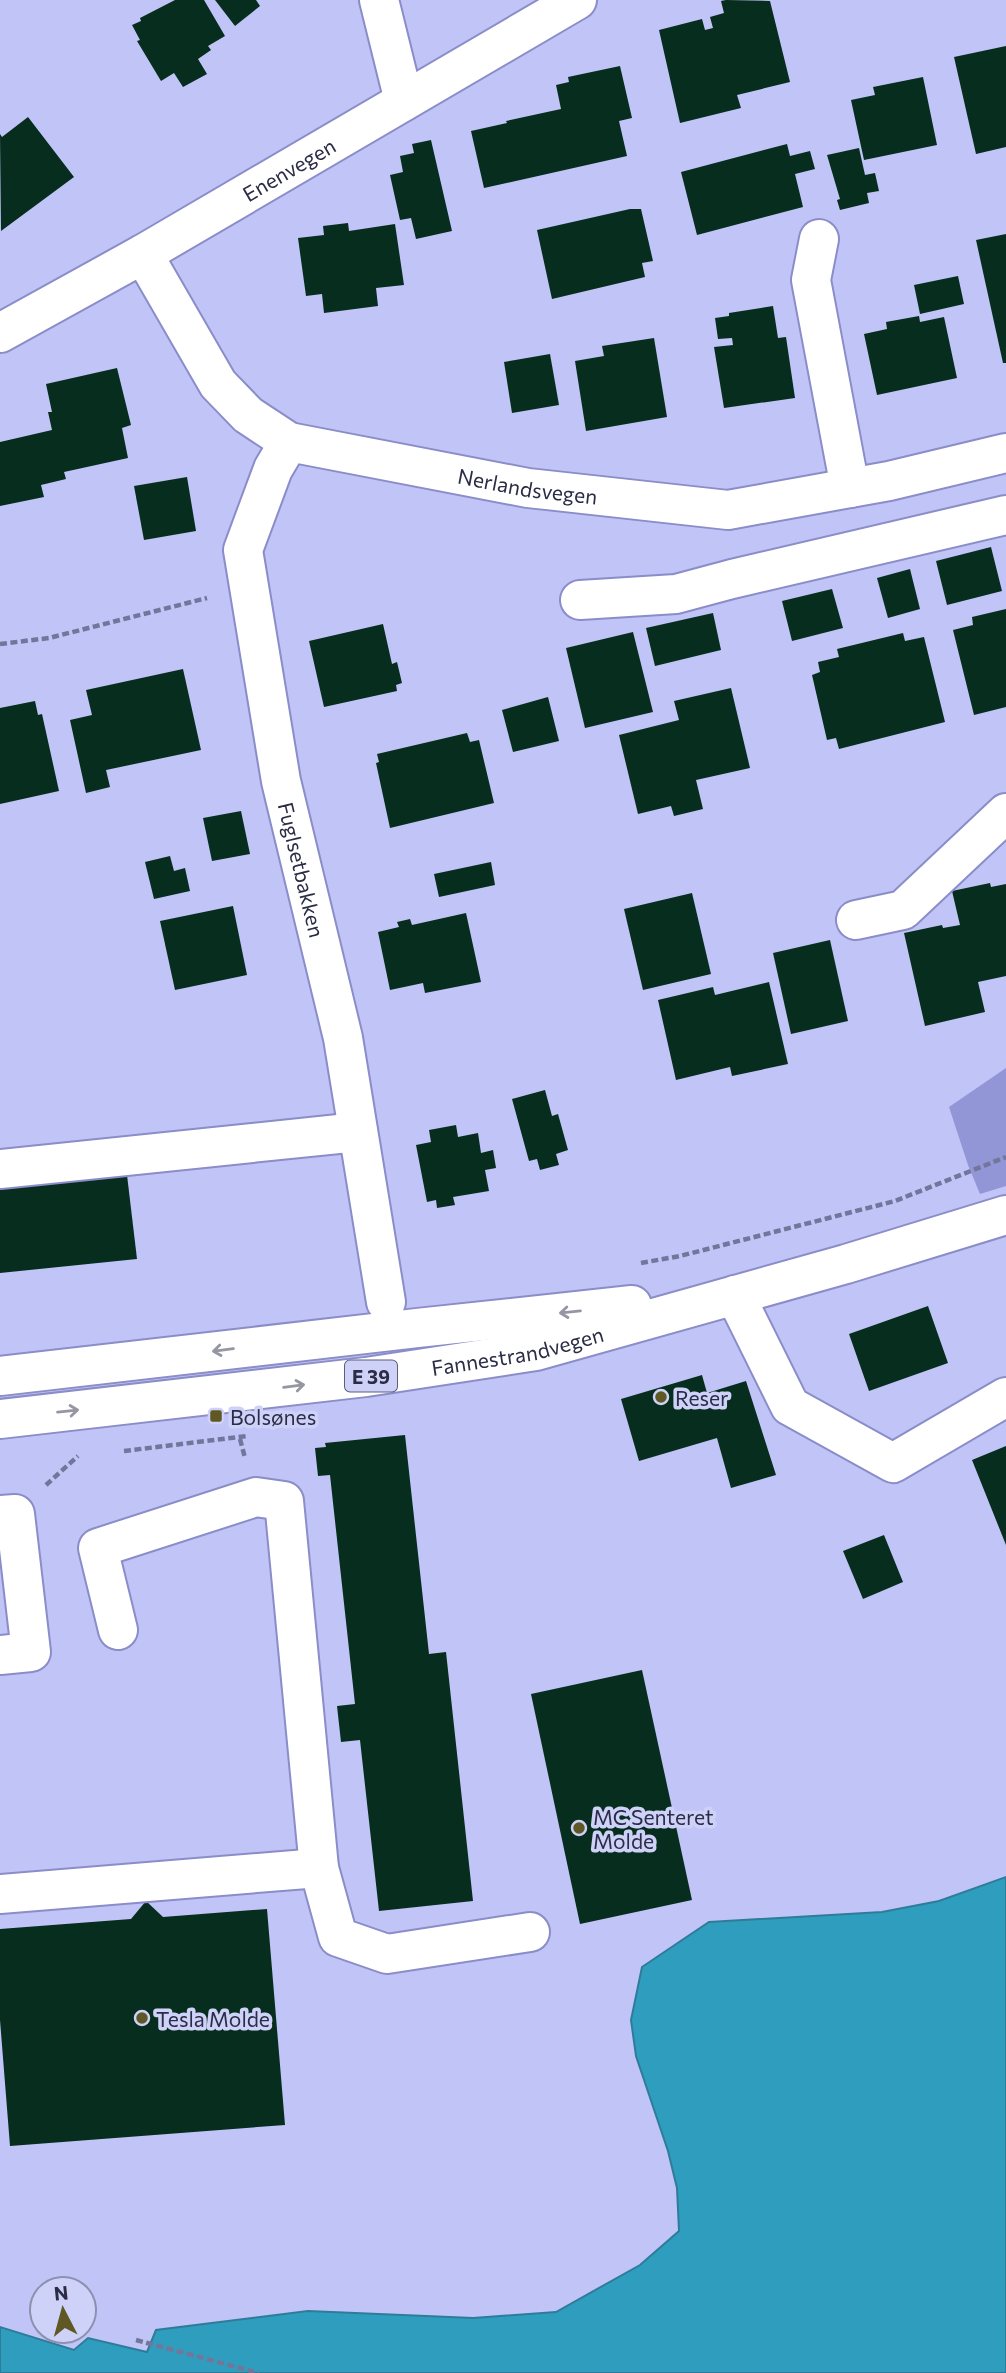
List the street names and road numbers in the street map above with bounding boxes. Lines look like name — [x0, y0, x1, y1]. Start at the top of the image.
street label: Enenvegen — [238, 132, 339, 206]
street label: Nerlandsvegen — [456, 462, 599, 508]
street label: Fuglsetbakken — [274, 800, 331, 940]
street label: Fannestrandvegen — [429, 1320, 606, 1379]
road number: E 39 — [345, 1360, 397, 1392]

